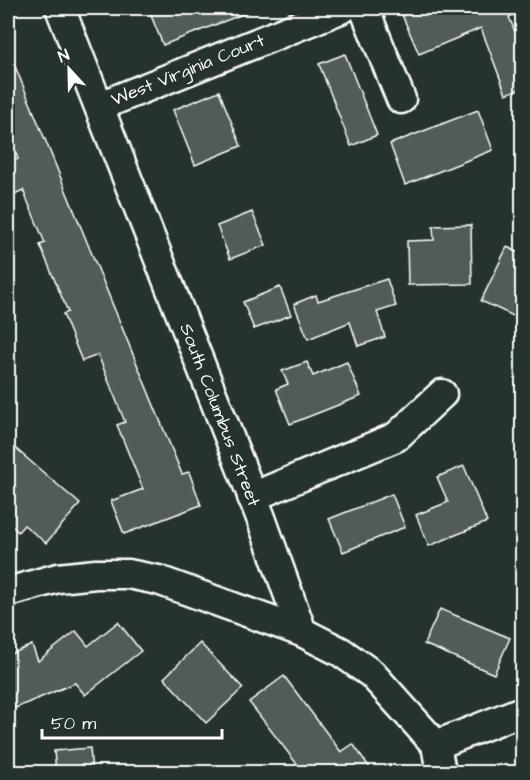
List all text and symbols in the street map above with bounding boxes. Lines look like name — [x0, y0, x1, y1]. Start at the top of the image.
street label: West Virginia Court — [108, 28, 269, 113]
north arrow — [39, 39, 99, 99]
text: N — [55, 44, 73, 68]
street label: South Columbus Street — [174, 320, 267, 511]
scale bar — [42, 702, 222, 740]
text: 50 m — [51, 711, 96, 736]

